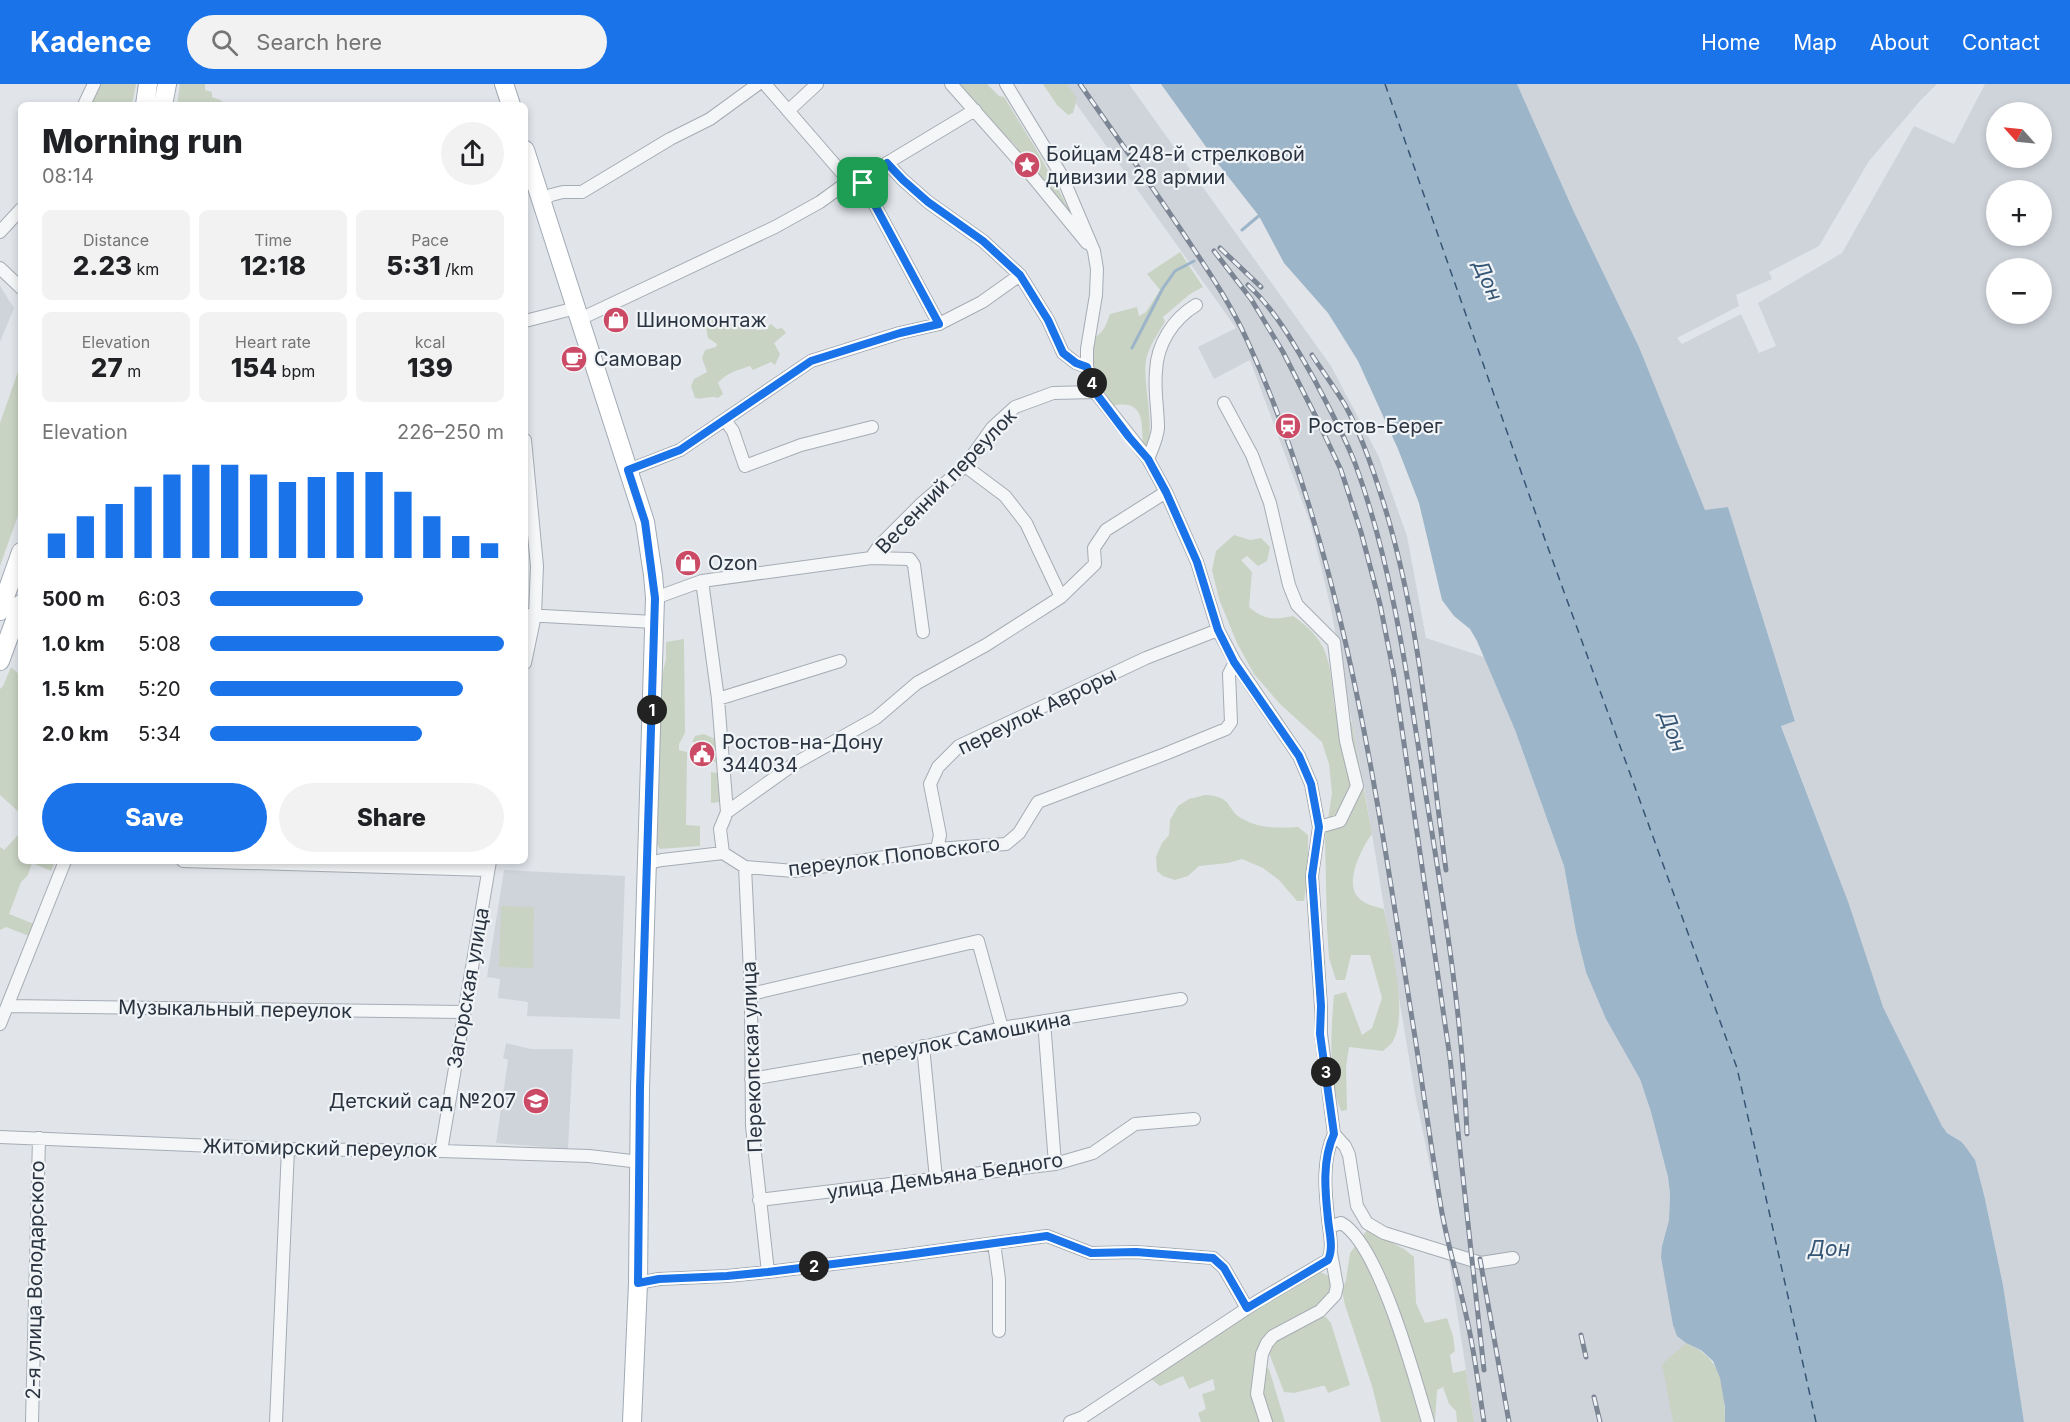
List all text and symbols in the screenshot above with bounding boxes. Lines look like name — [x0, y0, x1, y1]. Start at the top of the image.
search box — [187, 15, 607, 69]
text: Kadence — [30, 25, 151, 59]
icon: search — [208, 26, 241, 59]
text: Search here — [256, 29, 382, 55]
text: Home — [1701, 30, 1760, 55]
text: Map — [1793, 30, 1837, 55]
text: About — [1870, 30, 1929, 55]
text: Contact — [1962, 30, 2040, 55]
north arrow — [1986, 102, 2052, 168]
map controls — [1986, 102, 2052, 324]
text: Morning run — [42, 121, 243, 161]
button: share — [441, 122, 504, 185]
place label: Бойцам 248-й стрелковой дивизии 28 армии — [1046, 142, 1305, 189]
place icon: Бойцам 248-й стрелковой дивизии 28 армии — [1012, 150, 1042, 180]
pin — [837, 157, 888, 208]
text: 08:14 — [42, 164, 94, 188]
icon: arrive — [846, 166, 879, 199]
button: + — [1986, 180, 2052, 246]
text: Distance — [83, 230, 149, 250]
text: Time — [254, 230, 292, 250]
text: Pace — [411, 230, 449, 250]
text: 2.23 — [73, 250, 132, 281]
text: 12:18 — [240, 250, 306, 281]
text: 5:31 — [386, 250, 441, 281]
water label: Дон — [1468, 255, 1508, 304]
button: − — [1986, 258, 2052, 324]
text: km — [132, 259, 159, 279]
text: /km — [441, 259, 474, 279]
shop icon: Шиномонтаж — [601, 305, 631, 335]
place label: Шиномонтаж — [636, 308, 767, 332]
text: Elevation — [82, 332, 150, 352]
text: Heart rate — [235, 332, 311, 352]
text: kcal — [415, 332, 445, 352]
cafe icon: Самовар — [559, 344, 589, 374]
place label: Самовар — [594, 347, 682, 371]
text: 27 — [91, 352, 123, 383]
text: 154 — [231, 352, 277, 383]
text: 139 — [407, 352, 453, 383]
text: m — [123, 361, 141, 381]
text: bpm — [277, 361, 315, 381]
pin: 4 — [1077, 368, 1107, 398]
text: 4 — [1087, 373, 1097, 393]
street label: Весенний переулок — [871, 403, 1022, 559]
station icon: Ростов-Берег — [1273, 411, 1303, 441]
place label: Ростов-Берег — [1308, 414, 1443, 438]
text: Elevation — [42, 420, 128, 444]
text: 226–250 m — [397, 420, 504, 444]
shop icon: Ozon — [673, 548, 703, 578]
place label: Ozon — [708, 551, 758, 575]
text: 500 m — [42, 587, 105, 611]
text: 6:03 — [138, 587, 181, 611]
text: 1.0 km — [42, 632, 105, 656]
text: 5:08 — [138, 632, 181, 656]
street label: переулок Авроры — [954, 662, 1120, 760]
text: 1.5 km — [42, 677, 105, 701]
text: 5:20 — [138, 677, 181, 701]
pin: 1 — [637, 695, 667, 725]
text: 1 — [649, 700, 655, 720]
water label: Дон — [1653, 706, 1692, 755]
text: 2.0 km — [42, 722, 109, 746]
text: 5:34 — [138, 722, 181, 746]
place label: Ростов-на-Дону 344034 — [722, 730, 883, 777]
public building icon: Ростов-на-Дону 344034 — [687, 739, 717, 769]
button: Save — [42, 783, 267, 852]
button: Share — [279, 783, 504, 852]
street label: переулок Поповского — [787, 831, 1001, 881]
street label: Загорская улица — [442, 906, 494, 1070]
street label: Перекопская улица — [737, 961, 767, 1153]
street label: Музыкальный переулок — [118, 995, 352, 1023]
street label: переулок Самошкина — [859, 1006, 1073, 1070]
pin: 3 — [1311, 1057, 1341, 1087]
text: 3 — [1321, 1062, 1331, 1082]
school or university icon: Детский сад №207 — [521, 1086, 551, 1116]
place label: Детский сад №207 — [329, 1089, 516, 1113]
street label: Житомирский переулок — [202, 1134, 438, 1162]
street label: улица Демьяна Бедного — [825, 1148, 1065, 1204]
street label: 2-я улица Володарского — [21, 1160, 49, 1400]
water label: Дон — [1807, 1236, 1850, 1261]
pin: 2 — [799, 1251, 829, 1281]
text: 2 — [809, 1256, 819, 1276]

